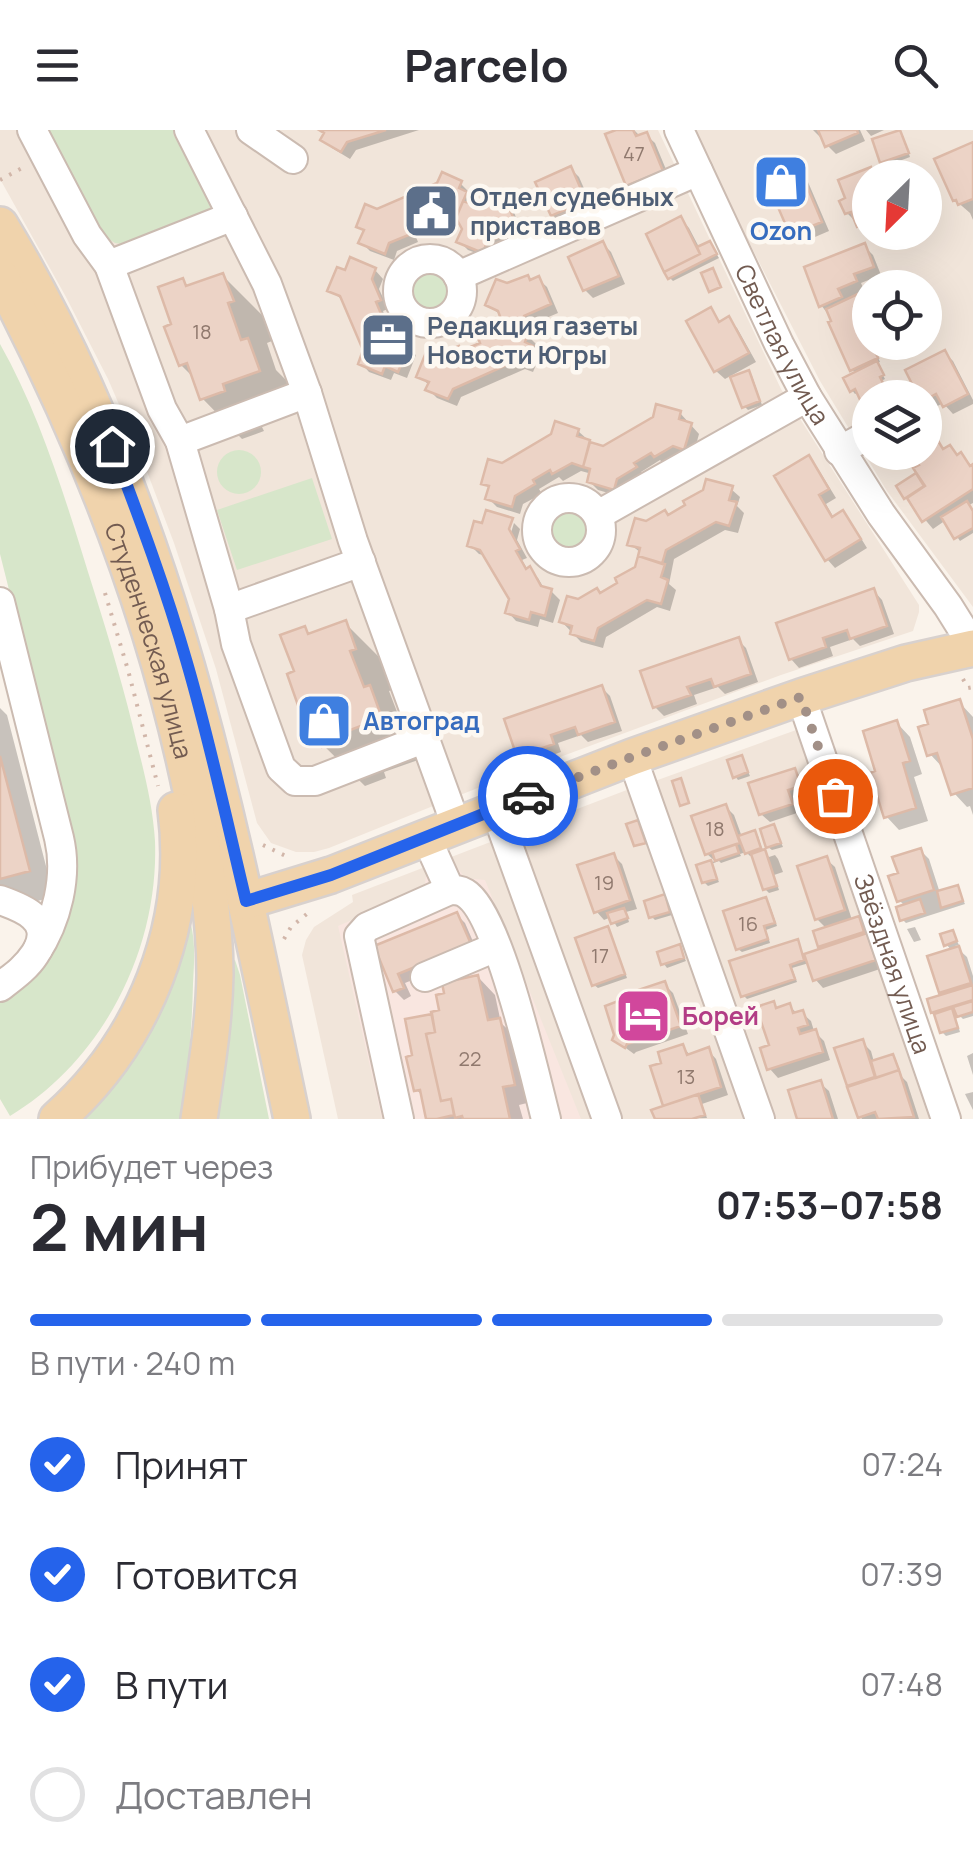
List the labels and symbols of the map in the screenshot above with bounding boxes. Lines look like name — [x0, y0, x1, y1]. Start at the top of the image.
house number: 47 — [623, 140, 645, 167]
shop icon: Ozon — [751, 152, 811, 212]
north arrow — [852, 160, 942, 250]
place label: Отдел судебных приставов — [470, 179, 674, 243]
public building icon: Отдел судебных приставов — [401, 181, 461, 241]
place label: Ozon — [750, 213, 812, 248]
street label: Светлая улица — [727, 258, 838, 431]
place label: Редакция газеты Новости Югры — [427, 308, 638, 372]
office icon: Редакция газеты Новости Югры — [358, 310, 418, 370]
house number: 18 — [192, 318, 212, 345]
pin — [70, 404, 155, 489]
street label: Студенческая улица — [97, 518, 202, 762]
shop icon: Автоград — [294, 691, 354, 751]
place label: Автоград — [363, 703, 480, 738]
courier — [478, 746, 578, 846]
pin — [793, 754, 878, 839]
house number: 18 — [705, 815, 725, 842]
house number: 19 — [594, 869, 614, 896]
street label: Звёздная улица — [846, 869, 940, 1058]
house number: 16 — [738, 910, 758, 937]
house number: 17 — [591, 942, 609, 969]
hotel icon: Борей — [613, 986, 673, 1046]
place label: Борей — [682, 998, 759, 1033]
house number: 22 — [459, 1045, 481, 1072]
house number: 13 — [677, 1063, 695, 1090]

